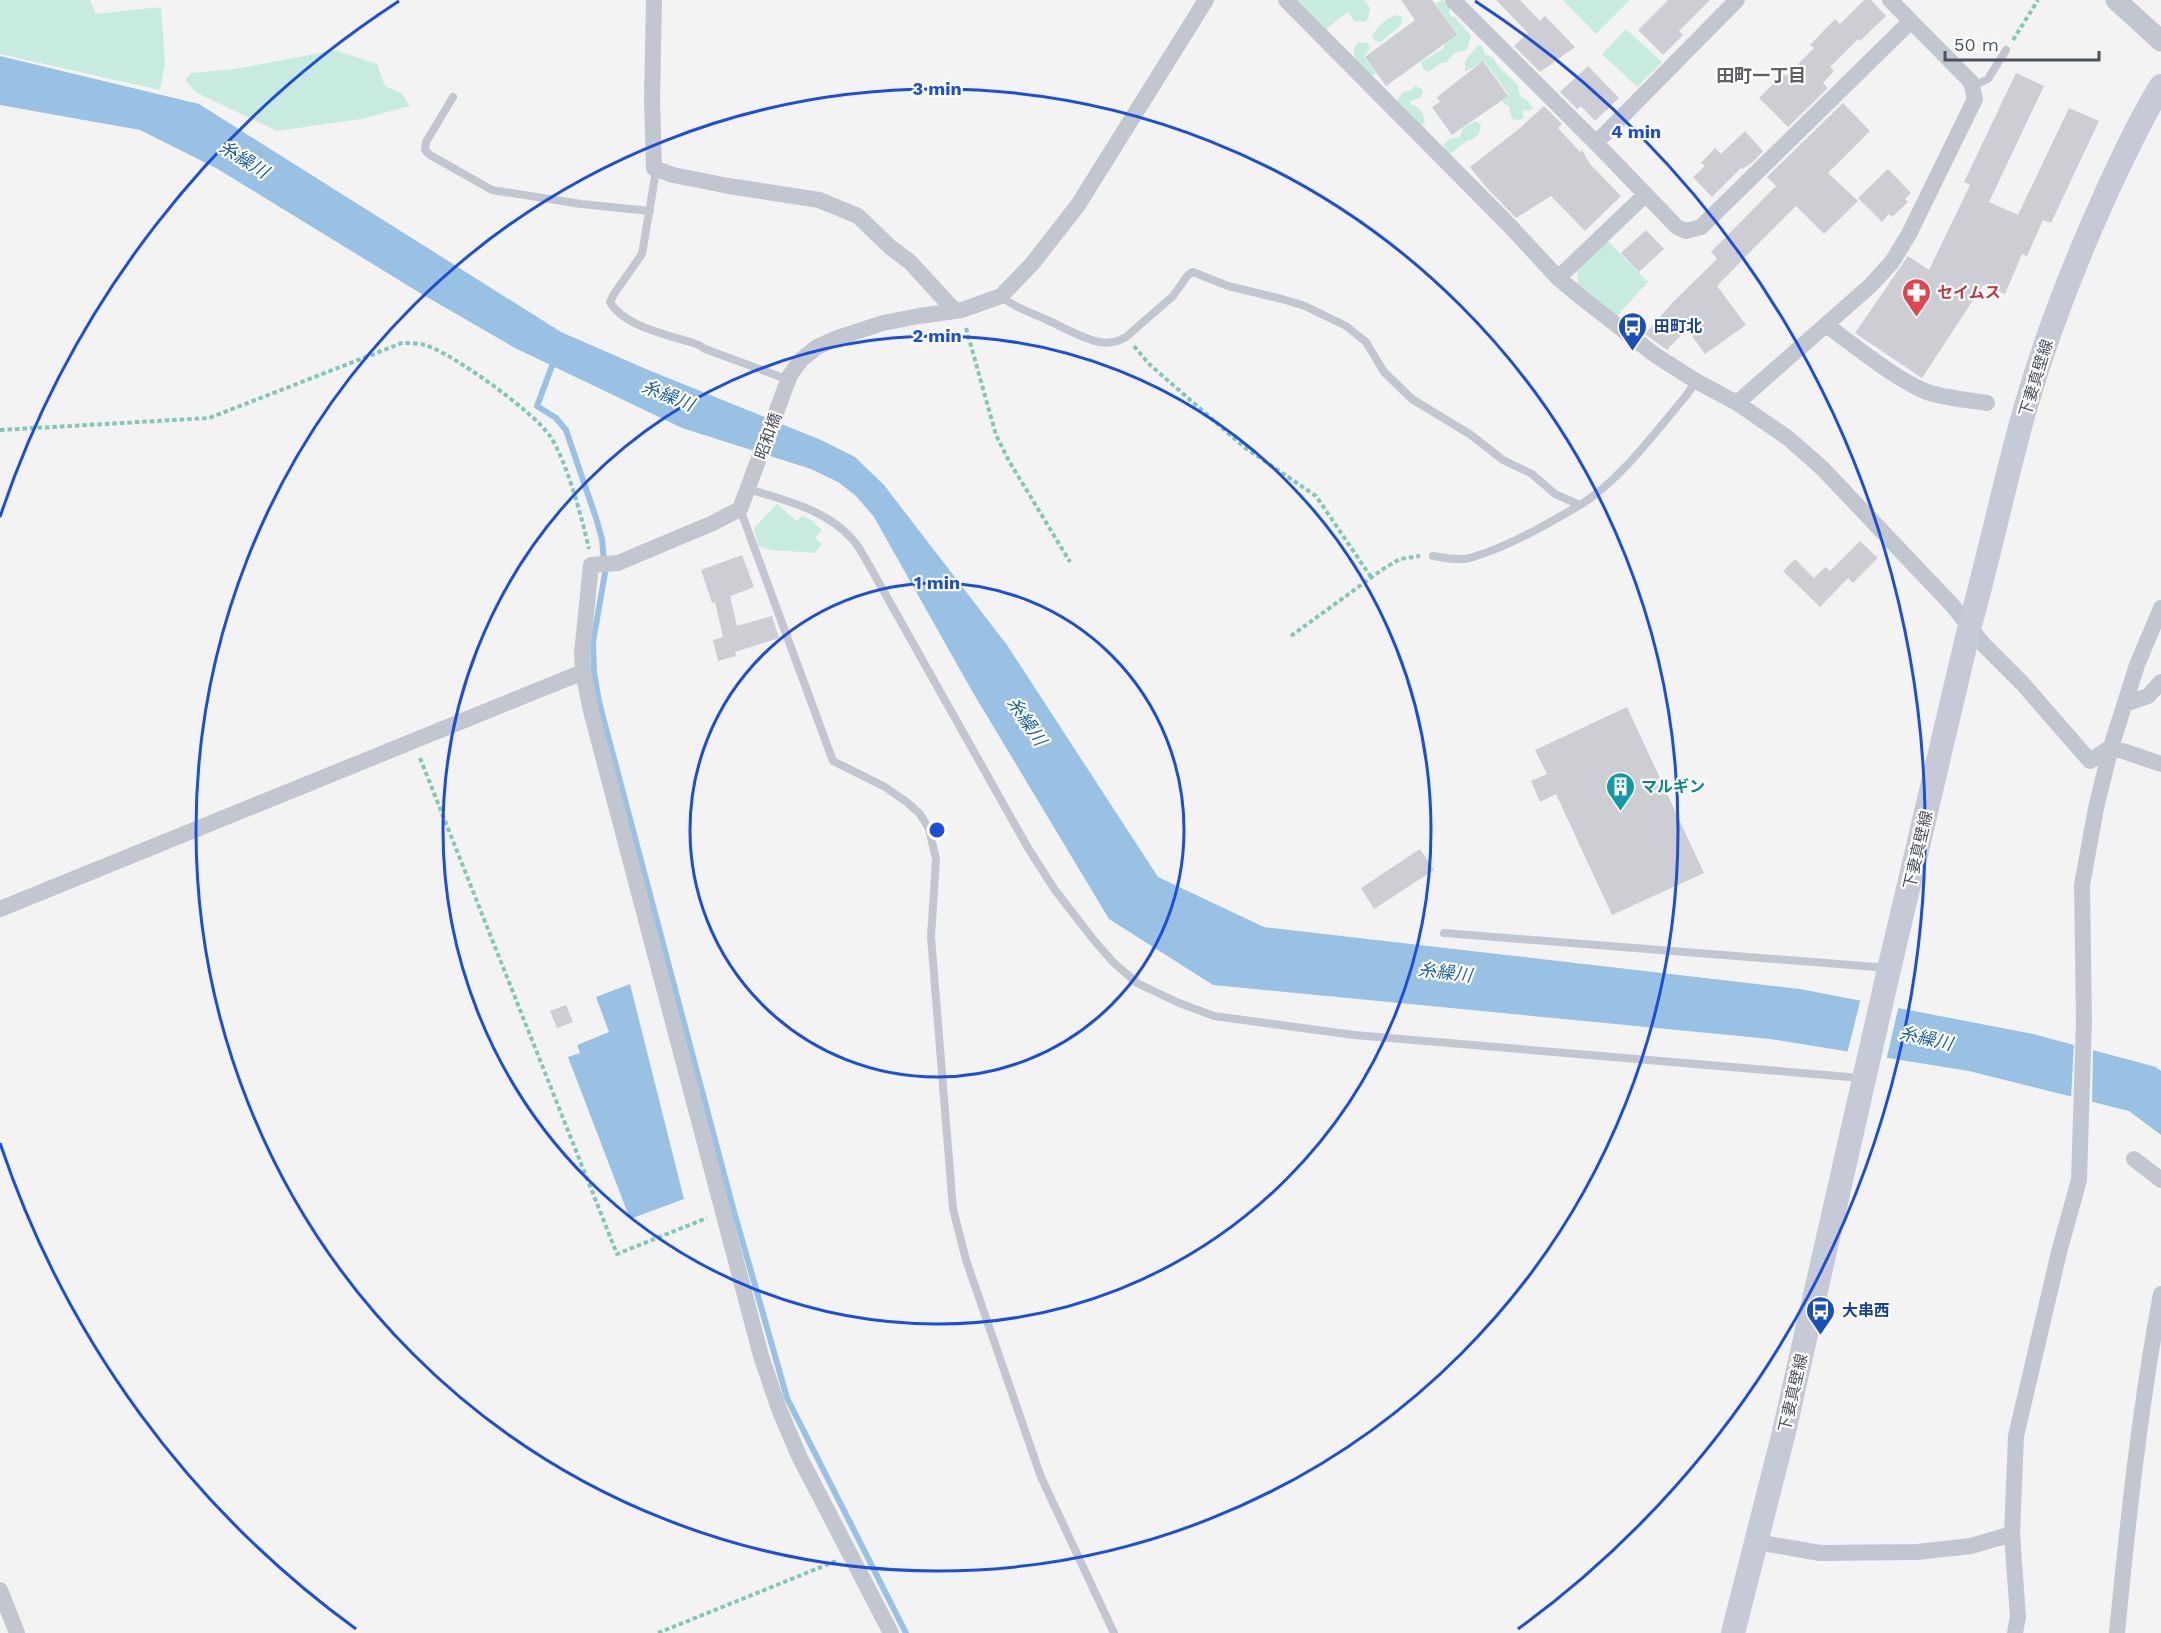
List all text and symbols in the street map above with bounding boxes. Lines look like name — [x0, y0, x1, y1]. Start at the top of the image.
scale bar — [1945, 24, 2100, 62]
text: 50 m — [1954, 34, 1999, 55]
district label: 田町一丁目 — [1716, 65, 1806, 86]
text: 3 min — [912, 78, 962, 99]
text: 4 min — [1611, 121, 1661, 142]
water label: 糸繰川 — [216, 136, 274, 183]
pharmacy icon: セイムス — [1900, 276, 1932, 318]
place label: セイムス — [1937, 283, 2001, 302]
bus stop icon: 田町北 — [1617, 310, 1649, 352]
place label: 田町北 — [1654, 317, 1702, 336]
text: 2 min — [912, 325, 962, 346]
street label: 下妻真壁線 — [2015, 337, 2057, 419]
water label: 糸繰川 — [639, 375, 699, 416]
street label: 昭和橋 — [751, 410, 785, 462]
text: 1 min — [914, 572, 960, 593]
water label: 糸繰川 — [1003, 693, 1052, 751]
building icon: マルギン — [1604, 770, 1636, 812]
place label: マルギン — [1641, 777, 1705, 796]
street label: 下妻真壁線 — [1900, 809, 1936, 891]
centre of rings — [927, 820, 947, 840]
water label: 糸繰川 — [1417, 958, 1475, 986]
water label: 糸繰川 — [1897, 1022, 1957, 1055]
bus stop icon: 大串西 — [1805, 1294, 1837, 1336]
place label: 大串西 — [1842, 1301, 1890, 1320]
street label: 下妻真壁線 — [1775, 1352, 1811, 1434]

